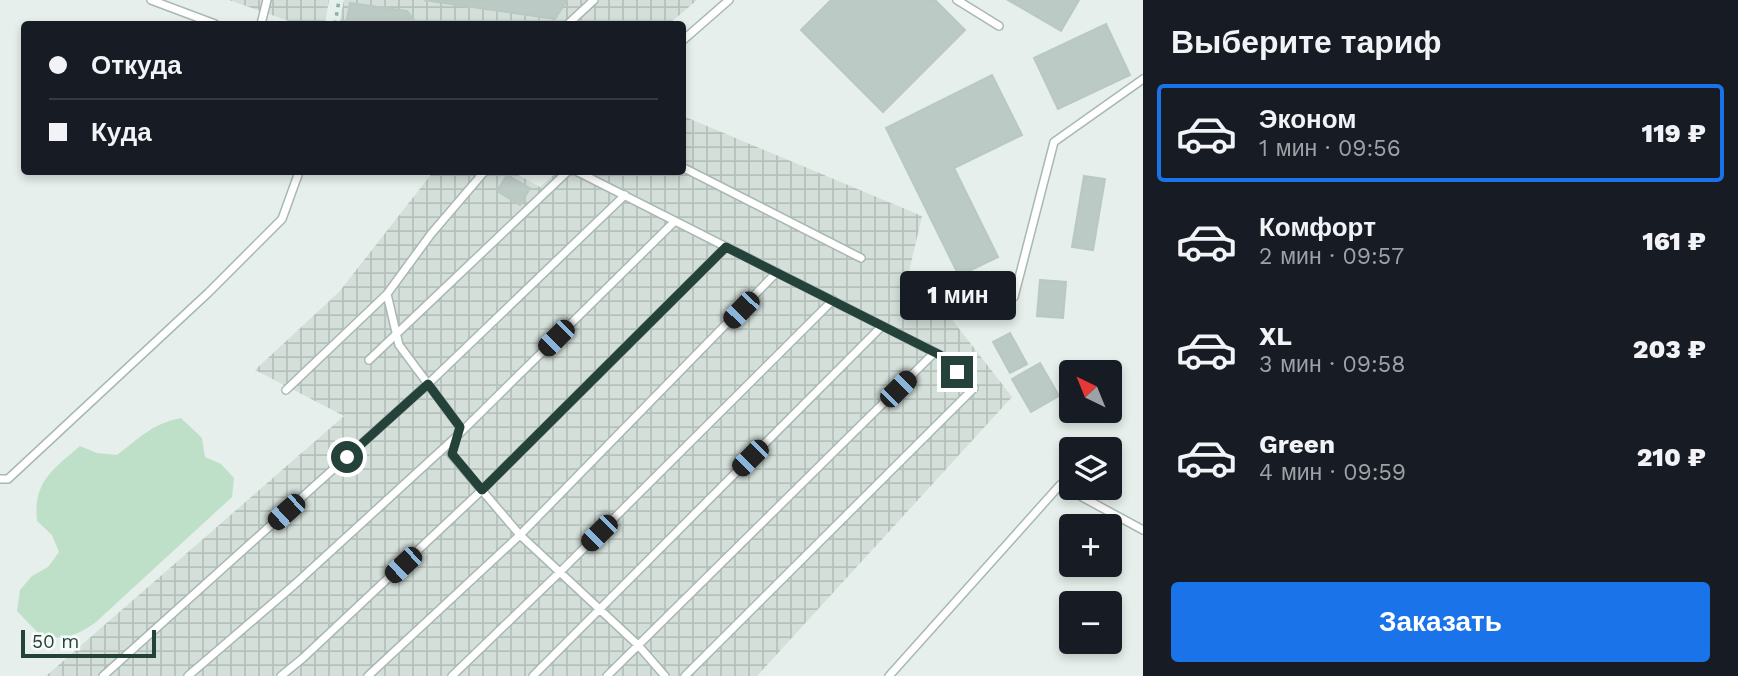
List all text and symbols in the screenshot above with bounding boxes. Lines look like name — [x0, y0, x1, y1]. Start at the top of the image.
text: Выберите тариф — [1171, 23, 1442, 61]
text: Откуда — [91, 50, 182, 80]
icon: car — [1175, 102, 1238, 165]
text: Эконом — [1259, 104, 1357, 134]
text: Куда — [91, 117, 152, 147]
text: 119 ₽ — [1642, 118, 1706, 148]
text: 1 мин · 09:56 — [1259, 135, 1401, 162]
icon: car — [1175, 210, 1238, 273]
text: Комфорт — [1259, 212, 1376, 242]
text: 161 ₽ — [1642, 226, 1706, 256]
text: 2 мин · 09:57 — [1259, 243, 1404, 270]
callout: 1 мин — [899, 270, 1015, 320]
text: 1 мин — [927, 282, 989, 309]
car — [719, 288, 764, 332]
car — [534, 316, 579, 360]
icon: car — [1175, 318, 1238, 381]
text: XL — [1259, 321, 1292, 351]
text: 203 ₽ — [1633, 334, 1706, 364]
text: 3 мин · 09:58 — [1259, 351, 1405, 378]
route end — [941, 356, 973, 388]
north arrow — [1059, 360, 1122, 424]
map controls — [1059, 360, 1122, 654]
car — [876, 367, 921, 411]
icon: car — [1175, 426, 1238, 489]
text: Green — [1259, 429, 1335, 459]
car — [728, 436, 773, 480]
button: layers — [1059, 437, 1122, 500]
route start — [331, 441, 363, 473]
text: 210 ₽ — [1637, 442, 1706, 472]
text: 4 мин · 09:59 — [1259, 459, 1406, 486]
car — [264, 490, 309, 534]
car — [577, 511, 622, 555]
button: + — [1059, 514, 1122, 577]
car — [381, 543, 426, 587]
button: Заказать — [1171, 582, 1710, 662]
button: − — [1059, 591, 1122, 654]
scale bar — [21, 627, 156, 659]
text: 50 m — [32, 630, 79, 653]

